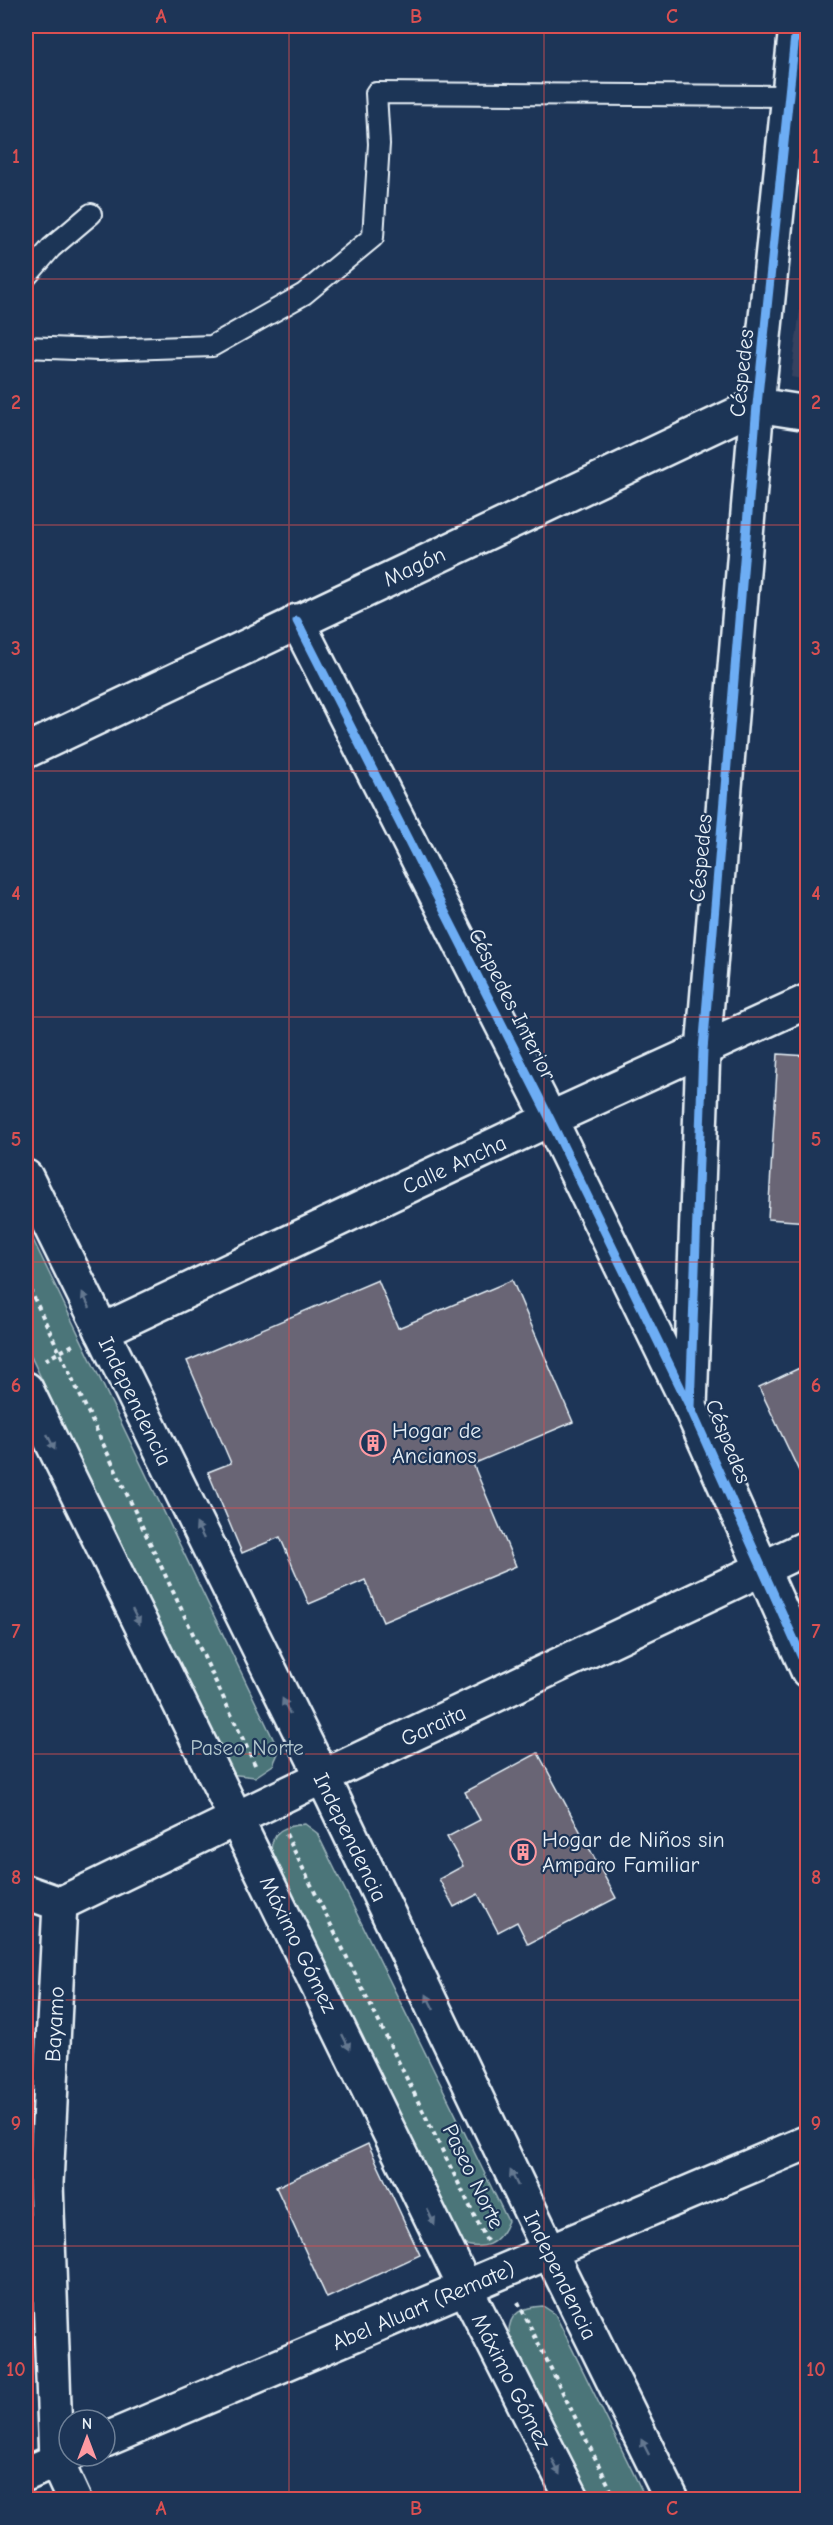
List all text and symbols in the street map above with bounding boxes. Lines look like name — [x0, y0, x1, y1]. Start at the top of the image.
text: A — [155, 5, 167, 28]
text: B — [410, 5, 422, 28]
text: C — [666, 5, 678, 28]
text: 1 — [12, 145, 20, 168]
text: 1 — [812, 145, 820, 168]
street label: Céspedes — [724, 328, 760, 418]
text: 2 — [11, 391, 21, 414]
text: 2 — [811, 391, 821, 414]
street label: Magón — [379, 541, 449, 592]
text: 3 — [11, 637, 21, 660]
text: 3 — [811, 637, 821, 660]
street label: Céspedes — [684, 813, 718, 903]
text: 4 — [11, 882, 21, 905]
text: 4 — [811, 882, 821, 905]
street label: Céspedes Interior — [463, 924, 562, 1085]
text: 5 — [11, 1128, 21, 1151]
text: 5 — [811, 1128, 821, 1151]
street label: Calle Ancha — [398, 1130, 510, 1200]
one-way arrow — [81, 1291, 91, 1308]
street label: Independencia — [93, 1333, 178, 1470]
text: 6 — [11, 1374, 21, 1397]
text: 6 — [811, 1374, 821, 1397]
street label: Céspedes — [699, 1396, 757, 1487]
place label: Hogar de Ancianos — [392, 1418, 481, 1469]
building icon: Hogar de Ancianos — [358, 1428, 388, 1458]
one-way arrow — [46, 1433, 56, 1450]
one-way arrow — [196, 1522, 206, 1540]
one-way arrow — [131, 1608, 141, 1626]
text: 7 — [12, 1620, 21, 1643]
text: 7 — [812, 1620, 821, 1643]
one-way arrow — [282, 1697, 291, 1714]
street label: Garaita — [397, 1700, 470, 1752]
park label: Paseo Norte — [190, 1735, 304, 1761]
street label: Independencia — [308, 1769, 393, 1906]
place label: Hogar de Niños sin Amparo Familiar — [542, 1827, 725, 1878]
building icon: Hogar de Niños sin Amparo Familiar — [508, 1837, 538, 1867]
text: 8 — [11, 1866, 21, 1889]
text: 8 — [811, 1866, 821, 1889]
street label: Máximo Gómez — [254, 1872, 343, 2017]
street label: Bayamo — [40, 1986, 70, 2063]
one-way arrow — [426, 1993, 435, 2010]
one-way arrow — [341, 2034, 351, 2051]
text: 9 — [11, 2112, 21, 2135]
text: 9 — [811, 2112, 821, 2135]
street label: Paseo Norte — [437, 2120, 510, 2233]
one-way arrow — [510, 2169, 519, 2186]
street label: Independencia — [518, 2207, 603, 2344]
one-way arrow — [427, 2209, 436, 2226]
street label: Abel Aluart (Remate) — [328, 2256, 519, 2356]
street label: Máximo Gómez — [466, 2309, 557, 2454]
text: 10 — [6, 2358, 26, 2381]
text: 10 — [806, 2358, 826, 2381]
north arrow — [57, 2408, 117, 2468]
text: N — [82, 2415, 92, 2433]
one-way arrow — [641, 2439, 650, 2456]
one-way arrow — [551, 2458, 561, 2475]
text: A — [155, 2497, 167, 2520]
text: B — [410, 2497, 422, 2520]
text: C — [666, 2497, 678, 2520]

